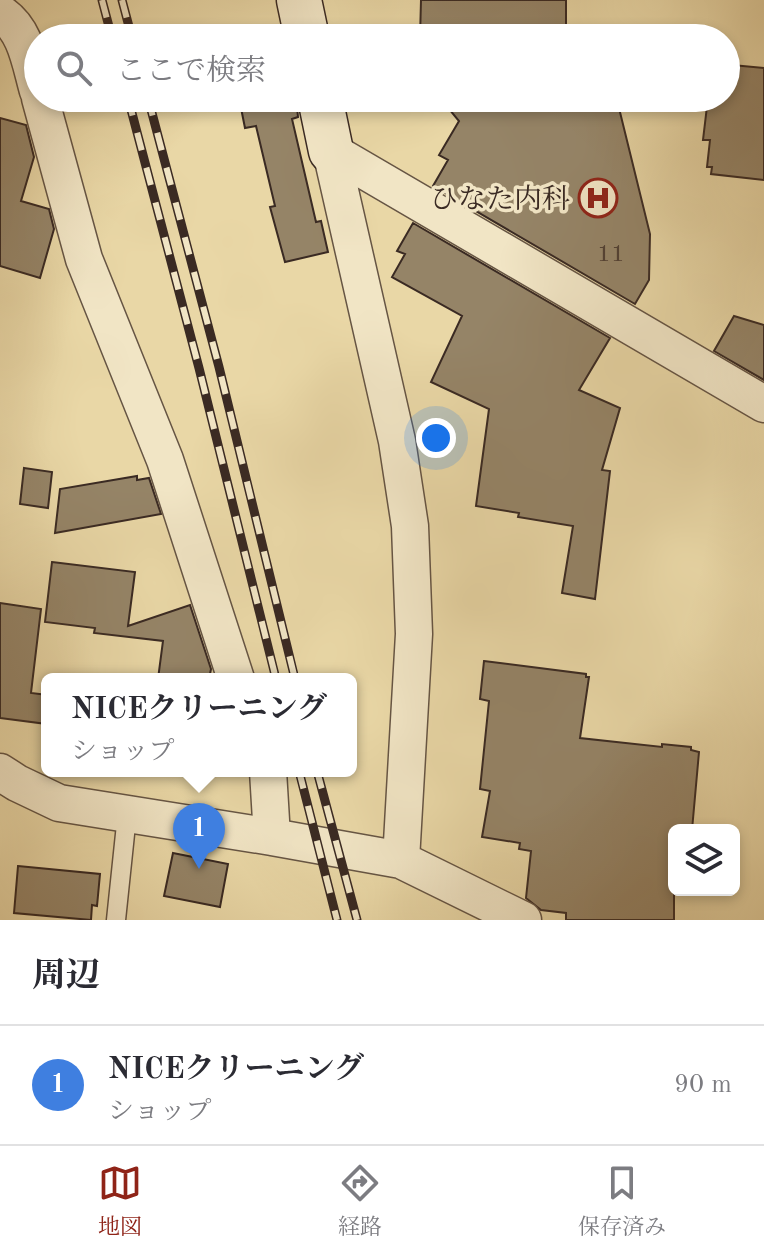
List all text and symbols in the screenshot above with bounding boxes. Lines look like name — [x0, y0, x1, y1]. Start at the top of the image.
search box — [24, 24, 740, 112]
icon: search — [52, 46, 96, 90]
text: ここで検索 — [116, 57, 266, 87]
hospital icon: ひなた内科 — [577, 177, 619, 219]
place label: ひなた内科 — [430, 184, 570, 215]
house number: 11 — [597, 243, 625, 267]
your location — [416, 418, 456, 458]
popup — [41, 673, 357, 777]
text: NICEクリーニング — [71, 695, 327, 725]
text: ショップ — [71, 739, 174, 765]
pin: 1 — [173, 803, 225, 869]
map controls — [668, 824, 740, 896]
button: layers — [668, 824, 740, 896]
text: 周辺 — [32, 960, 100, 994]
text: NICEクリーニング — [108, 1055, 364, 1085]
text: 1 — [50, 1072, 66, 1098]
text: 90 m — [674, 1072, 732, 1098]
text: ショップ — [108, 1099, 211, 1125]
tab: 地図 — [98, 1161, 142, 1242]
tab: 経路 — [338, 1161, 382, 1242]
tab: 保存済み — [578, 1161, 666, 1242]

